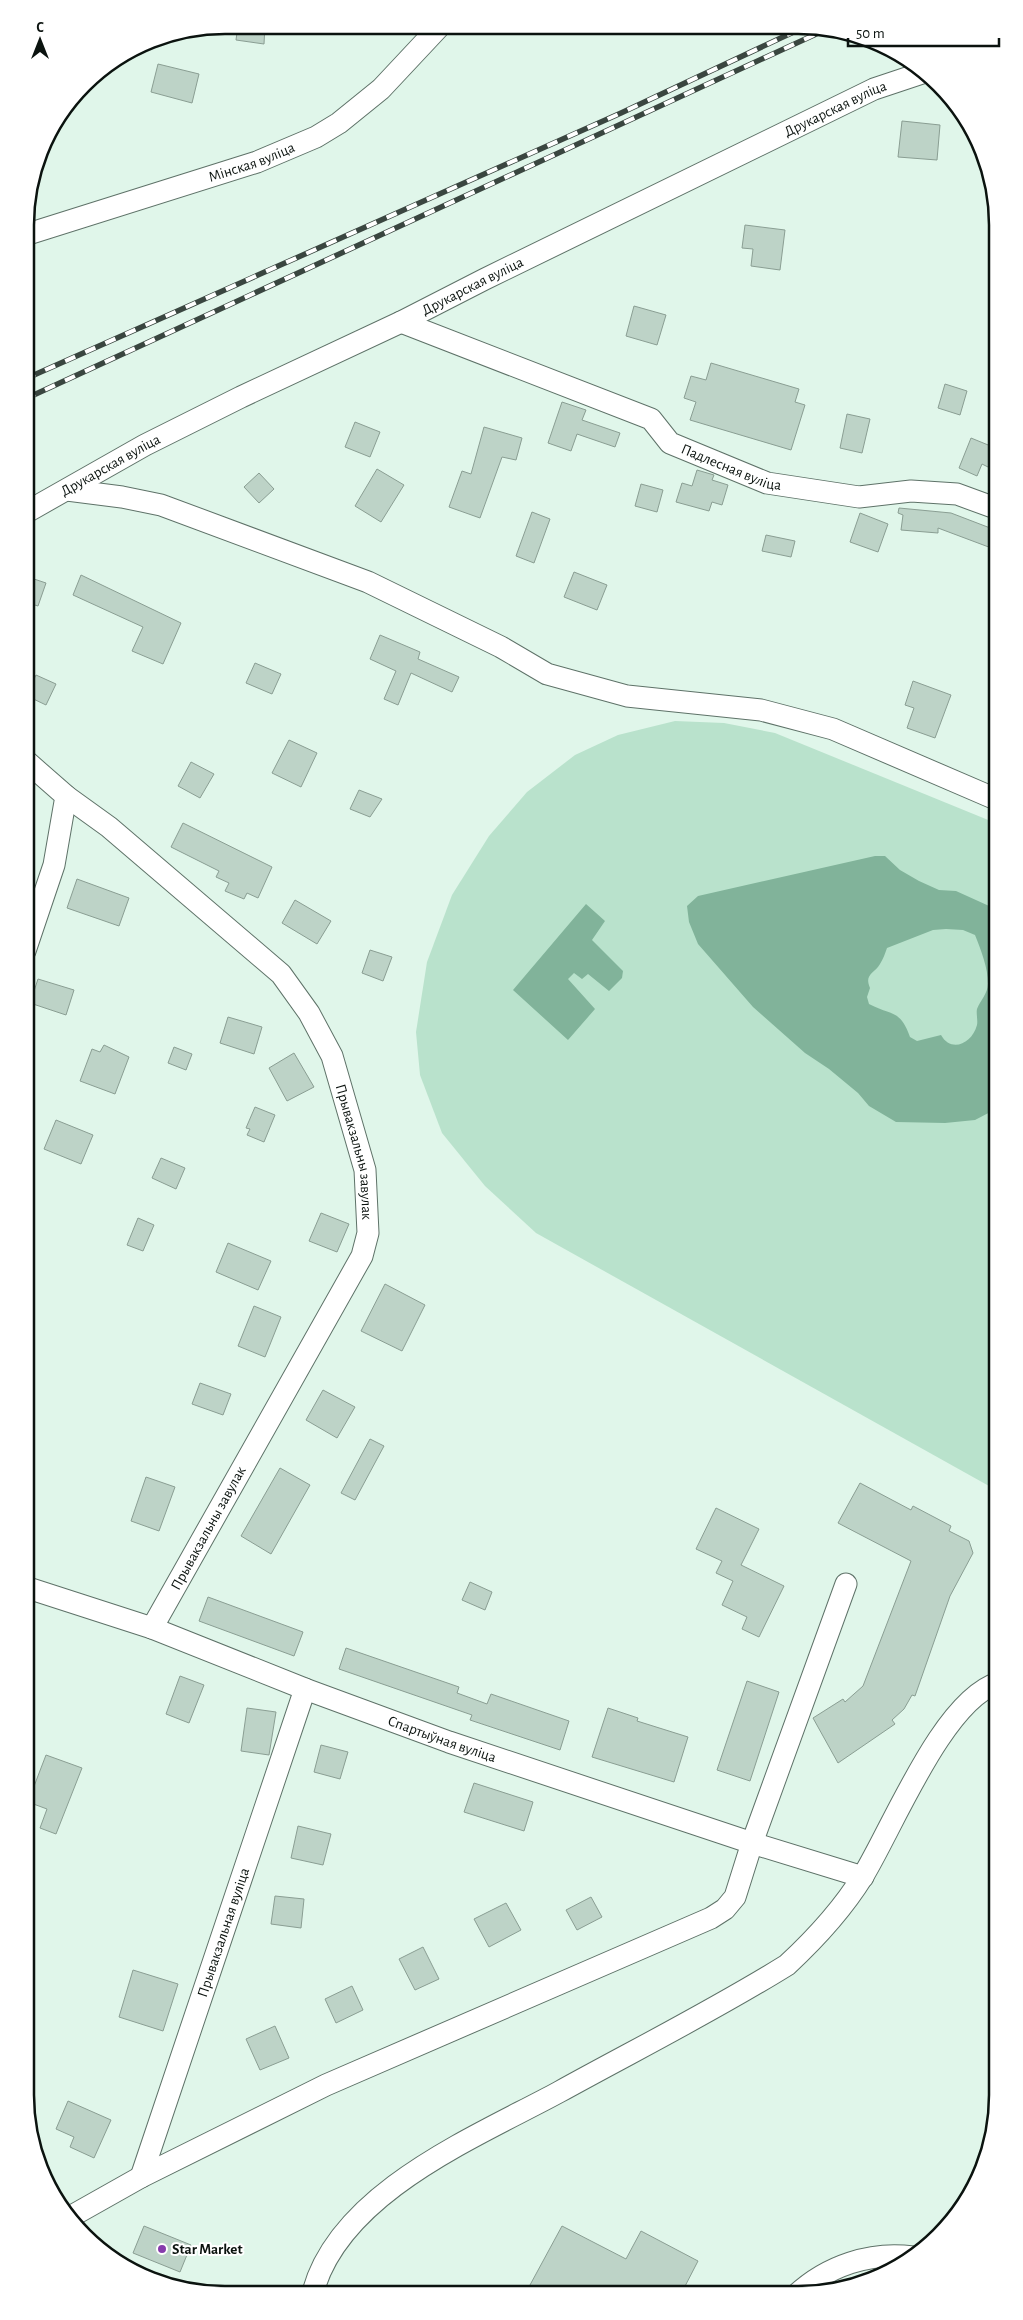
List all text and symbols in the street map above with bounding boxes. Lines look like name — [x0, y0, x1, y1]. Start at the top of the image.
north arrow — [15, 15, 65, 65]
scale bar — [848, 15, 999, 47]
text: С — [36, 21, 44, 35]
text: 50 m — [856, 26, 885, 41]
street label: Друкарская вуліца — [782, 78, 889, 140]
street label: Мінская вуліца — [207, 140, 297, 185]
street label: Друкарская вуліца — [419, 254, 526, 318]
street label: Друкарская вуліца — [58, 432, 163, 499]
street label: Падлесная вуліца — [679, 441, 783, 493]
street label: Прывакзальны завулак — [332, 1082, 374, 1220]
street label: Прывакзальны завулак — [168, 1464, 249, 1593]
street label: Спартыўная вуліца — [386, 1713, 498, 1765]
street label: Прывакзальная вуліца — [195, 1866, 252, 1999]
place label: Star Market — [172, 2242, 243, 2257]
marker: Star Market — [156, 2243, 168, 2255]

